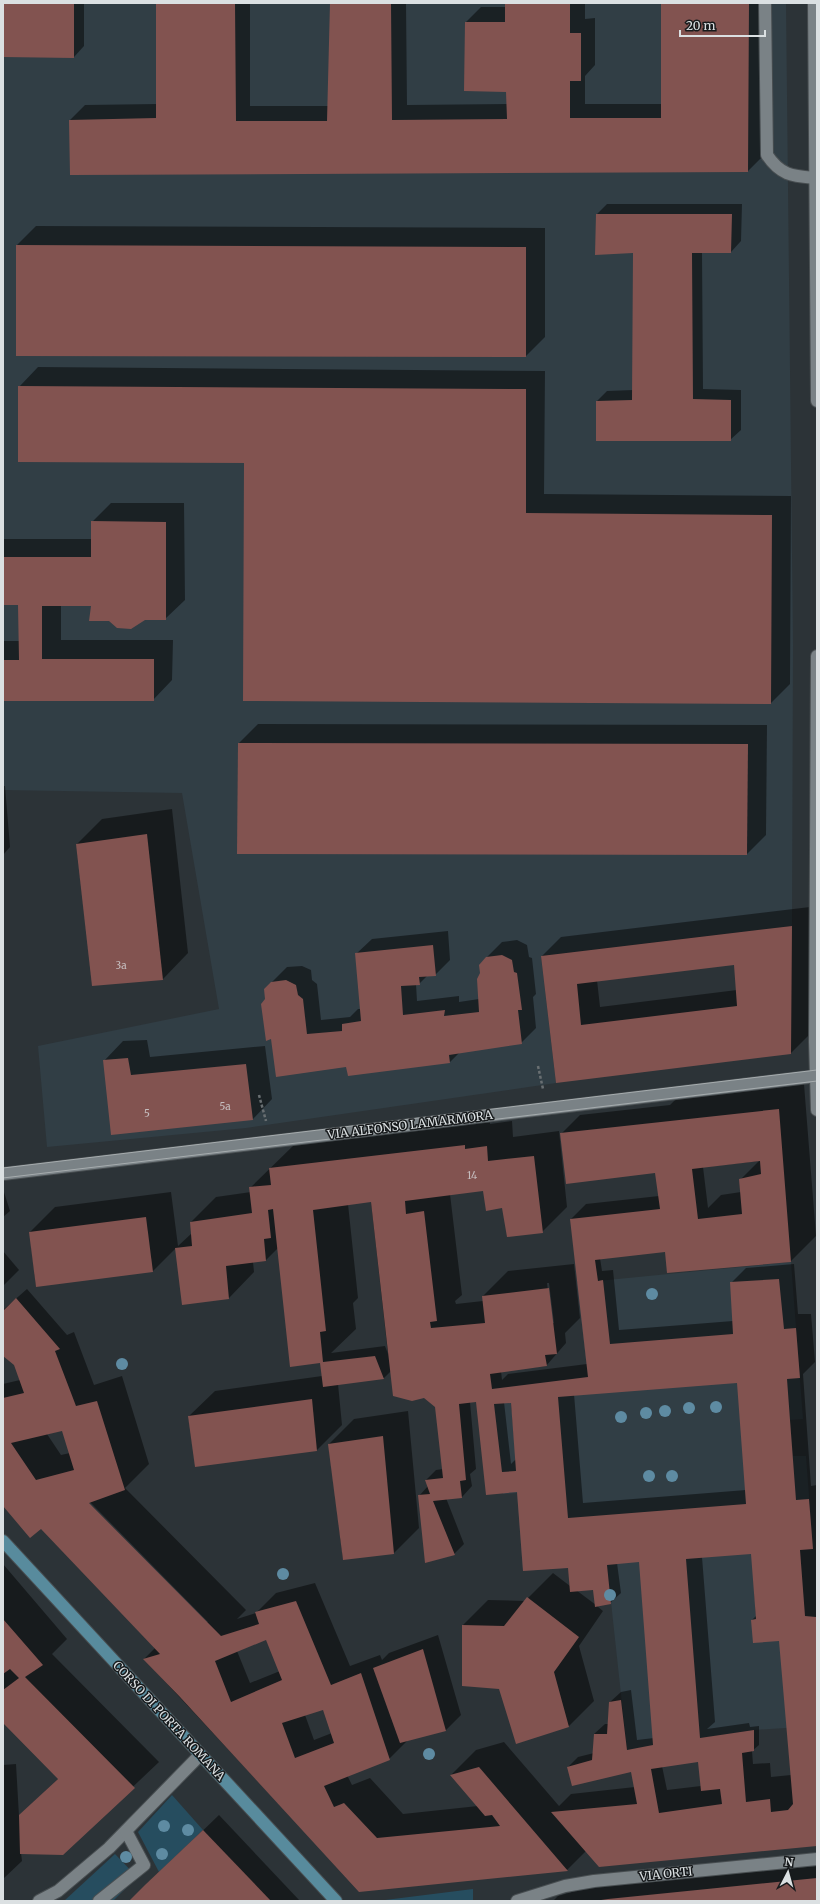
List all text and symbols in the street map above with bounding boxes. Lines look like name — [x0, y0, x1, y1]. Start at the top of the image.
scale bar — [680, 12, 765, 38]
text: 20 m — [686, 18, 715, 33]
house number: 3a — [115, 959, 127, 972]
house number: 5a — [219, 1100, 231, 1113]
house number: 5 — [144, 1107, 150, 1120]
street label: VIA ALFONSO LAMARMORA — [325, 1107, 494, 1142]
house number: 14 — [467, 1169, 477, 1182]
street label: CORSO DI PORTA ROMANA — [110, 1658, 229, 1784]
north arrow — [768, 1852, 808, 1892]
text: N — [784, 1855, 794, 1870]
street label: VIA ORTI — [638, 1863, 693, 1884]

